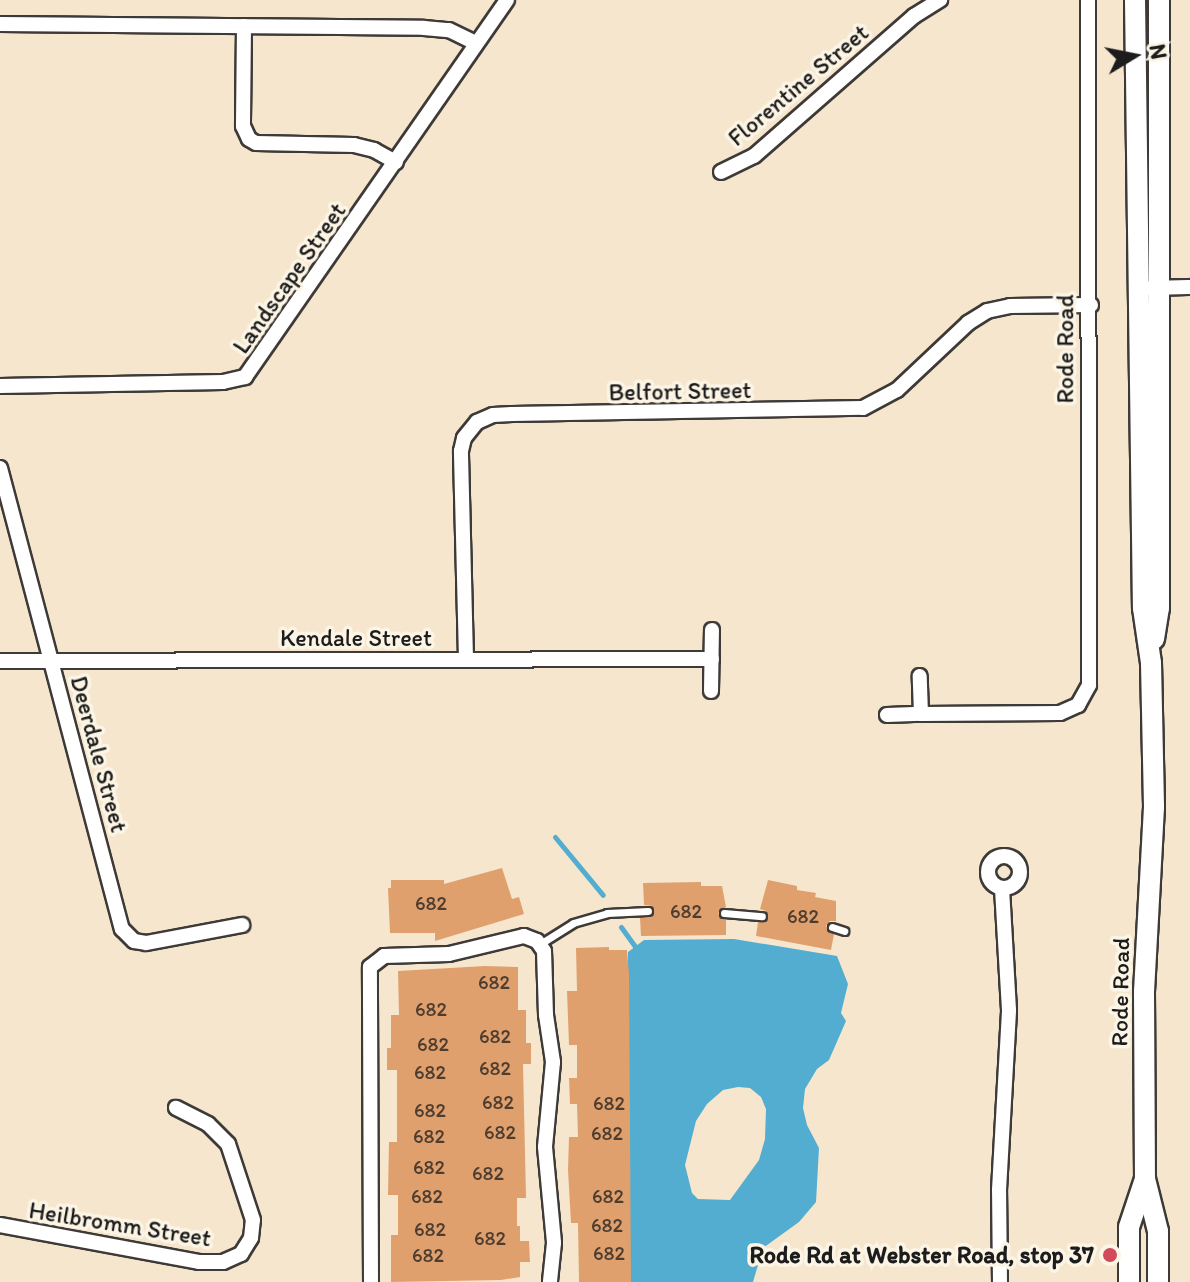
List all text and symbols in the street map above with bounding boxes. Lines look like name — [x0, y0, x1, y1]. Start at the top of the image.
north arrow — [1094, 16, 1174, 96]
street label: Florentine Street — [722, 18, 874, 152]
text: N — [1144, 42, 1173, 61]
street label: Landscape Street — [226, 197, 352, 359]
street label: Rode Road — [1051, 295, 1079, 403]
street label: Belfort Street — [609, 375, 751, 407]
street label: Kendale Street — [280, 624, 432, 652]
street label: Deerdale Street — [64, 673, 134, 835]
house number: 682 — [415, 891, 447, 915]
house number: 682 — [670, 899, 702, 923]
house number: 682 — [787, 904, 819, 928]
street label: Rode Road — [1105, 938, 1135, 1046]
house number: 682 — [478, 970, 510, 994]
house number: 682 — [415, 997, 447, 1021]
house number: 682 — [479, 1024, 511, 1048]
house number: 682 — [417, 1032, 449, 1056]
house number: 682 — [479, 1056, 511, 1080]
house number: 682 — [414, 1060, 446, 1084]
house number: 682 — [482, 1090, 514, 1114]
house number: 682 — [593, 1091, 625, 1115]
house number: 682 — [414, 1098, 446, 1122]
house number: 682 — [484, 1120, 516, 1144]
house number: 682 — [591, 1121, 623, 1145]
house number: 682 — [413, 1124, 445, 1148]
house number: 682 — [413, 1155, 445, 1179]
house number: 682 — [472, 1161, 504, 1185]
house number: 682 — [411, 1184, 443, 1208]
house number: 682 — [592, 1184, 624, 1208]
street label: Heilbromm Street — [27, 1195, 213, 1253]
house number: 682 — [591, 1213, 623, 1237]
house number: 682 — [414, 1217, 446, 1241]
house number: 682 — [474, 1226, 506, 1250]
house number: 682 — [593, 1241, 625, 1265]
place label: Rode Rd at Webster Road, stop 37 — [750, 1241, 1094, 1269]
house number: 682 — [412, 1243, 444, 1267]
marker: Rode Rd at Webster Road, stop 37 — [1101, 1246, 1119, 1264]

